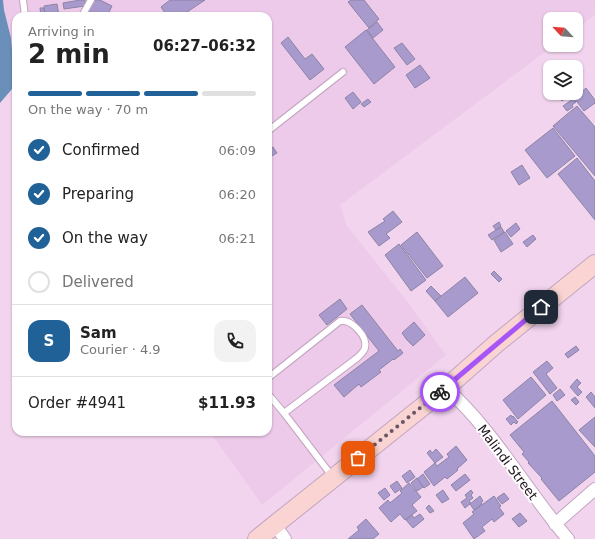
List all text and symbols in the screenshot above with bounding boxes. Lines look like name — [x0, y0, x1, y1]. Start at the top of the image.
north arrow — [543, 12, 583, 52]
map controls — [543, 12, 583, 100]
text: Arriving in — [28, 24, 95, 39]
text: 06:27–06:32 — [153, 37, 256, 55]
text: 2 min — [28, 39, 110, 69]
button: layers — [543, 60, 583, 100]
text: On the way · 70 m — [28, 102, 148, 117]
icon: check — [28, 139, 50, 161]
text: Confirmed — [62, 141, 140, 159]
text: 06:09 — [219, 143, 256, 158]
icon: check — [28, 183, 50, 205]
text: Preparing — [62, 185, 134, 203]
text: 06:20 — [219, 187, 256, 202]
icon: check — [28, 227, 50, 249]
text: On the way — [62, 229, 148, 247]
text: 06:21 — [219, 231, 256, 246]
text: Delivered — [62, 273, 134, 291]
pin — [524, 290, 558, 324]
icon: home — [530, 296, 552, 318]
button: phone — [214, 320, 256, 362]
text: Sam — [80, 324, 117, 342]
text: S — [44, 332, 54, 350]
text: Courier · 4.9 — [80, 342, 161, 357]
courier — [420, 372, 460, 412]
icon: bike — [429, 381, 451, 403]
text: Order #4941 — [28, 394, 126, 412]
text: $11.93 — [198, 394, 256, 412]
street label: Malindi Street — [474, 422, 541, 503]
pin — [341, 441, 375, 475]
icon: bag — [347, 447, 369, 469]

